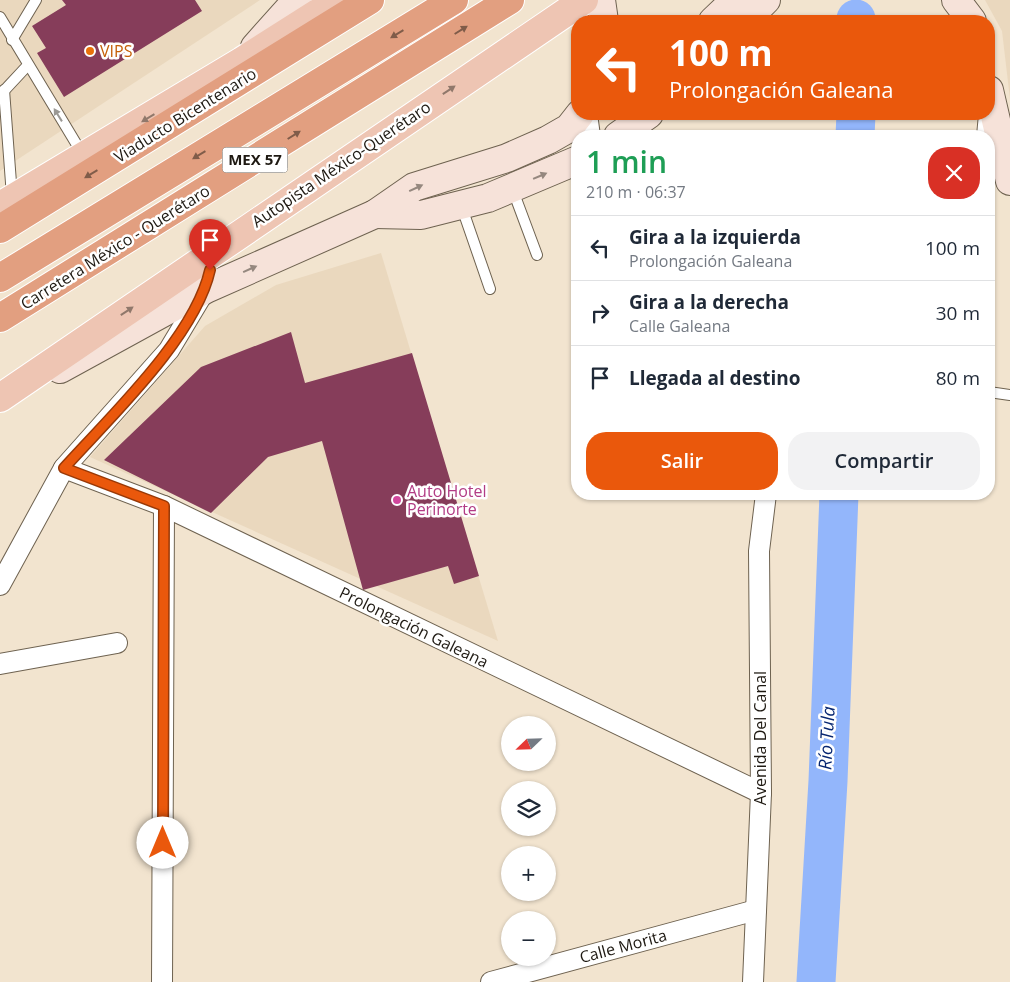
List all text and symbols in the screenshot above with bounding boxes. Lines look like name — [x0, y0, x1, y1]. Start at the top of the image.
one-way arrow — [455, 26, 468, 35]
text: 100 m — [669, 29, 773, 76]
one-way arrow — [391, 30, 404, 39]
icon: left — [586, 35, 651, 100]
place label: VIPS — [100, 40, 133, 62]
marker: VIPS — [84, 45, 96, 57]
street label: Viaducto Bicentenario — [110, 62, 260, 168]
text: Prolongación Galeana — [669, 74, 894, 104]
one-way arrow — [442, 85, 455, 95]
street label: Autopista México-Querétaro — [247, 96, 435, 232]
one-way arrow — [54, 108, 63, 121]
one-way arrow — [141, 113, 154, 122]
one-way arrow — [287, 131, 301, 140]
text: 1 min — [586, 141, 667, 182]
button: close — [928, 147, 980, 199]
road number: MEX 57 — [222, 148, 288, 172]
one-way arrow — [192, 151, 205, 160]
one-way arrow — [84, 170, 97, 179]
one-way arrow — [532, 172, 547, 179]
street label: Carretera México - Querétaro — [16, 180, 214, 314]
text: 210 m · 06:37 — [586, 181, 686, 203]
one-way arrow — [409, 183, 423, 191]
pin — [189, 219, 231, 270]
text: Gira a la izquierda — [629, 224, 801, 250]
icon: arrive — [196, 226, 224, 254]
icon: left — [586, 234, 614, 262]
text: 100 m — [925, 235, 980, 261]
text: Prolongación Galeana — [629, 250, 792, 272]
one-way arrow — [243, 264, 257, 272]
text: Gira a la derecha — [629, 289, 789, 315]
icon: right — [586, 299, 614, 327]
text: 30 m — [936, 300, 980, 326]
one-way arrow — [120, 306, 134, 316]
text: Calle Galeana — [629, 315, 730, 337]
icon: arrive — [586, 364, 614, 392]
text: Llegada al destino — [629, 365, 801, 391]
text: 80 m — [936, 365, 980, 391]
button: Salir — [586, 432, 778, 490]
button: Compartir — [788, 432, 980, 490]
place label: Auto Hotel Perinorte — [407, 480, 487, 520]
marker: Auto Hotel Perinorte — [391, 494, 403, 506]
street label: Prolongación Galeana — [336, 581, 492, 673]
street label: Avenida Del Canal — [749, 671, 771, 805]
water label: Río Tula — [812, 705, 840, 770]
north arrow — [501, 716, 556, 771]
map controls — [501, 716, 556, 966]
button: layers — [501, 781, 556, 836]
position arrow — [136, 816, 188, 868]
button: + — [501, 846, 556, 901]
button: − — [501, 911, 556, 966]
street label: Calle Morita — [577, 924, 669, 968]

